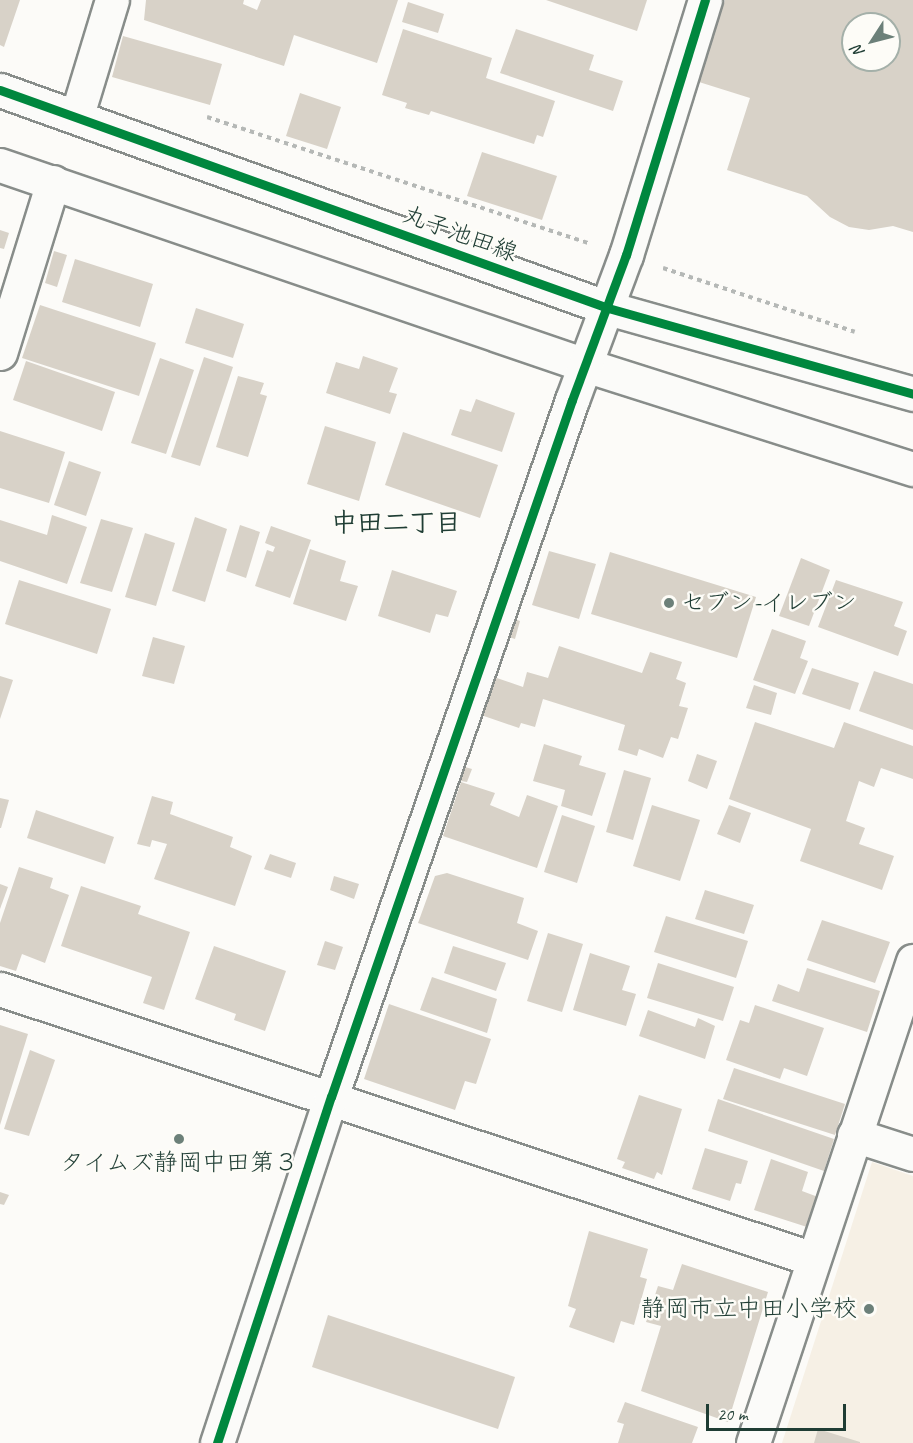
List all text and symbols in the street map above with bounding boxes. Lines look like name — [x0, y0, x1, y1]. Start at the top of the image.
north arrow — [841, 12, 901, 72]
text: N — [847, 42, 869, 61]
street label: 丸子池田線 — [399, 200, 521, 268]
district label: 中田二丁目 — [331, 507, 461, 539]
place label: セブン-イレブン — [681, 589, 857, 617]
marker: セブン-イレブン — [662, 596, 676, 610]
marker: タイムズ静岡中田第３ — [172, 1132, 186, 1146]
place label: タイムズ静岡中田第３ — [59, 1149, 299, 1177]
place label: 静岡市立中田小学校 — [641, 1295, 857, 1323]
marker: 静岡市立中田小学校 — [862, 1302, 876, 1316]
scale bar — [709, 1392, 848, 1430]
text: 20 m — [717, 1403, 748, 1425]

